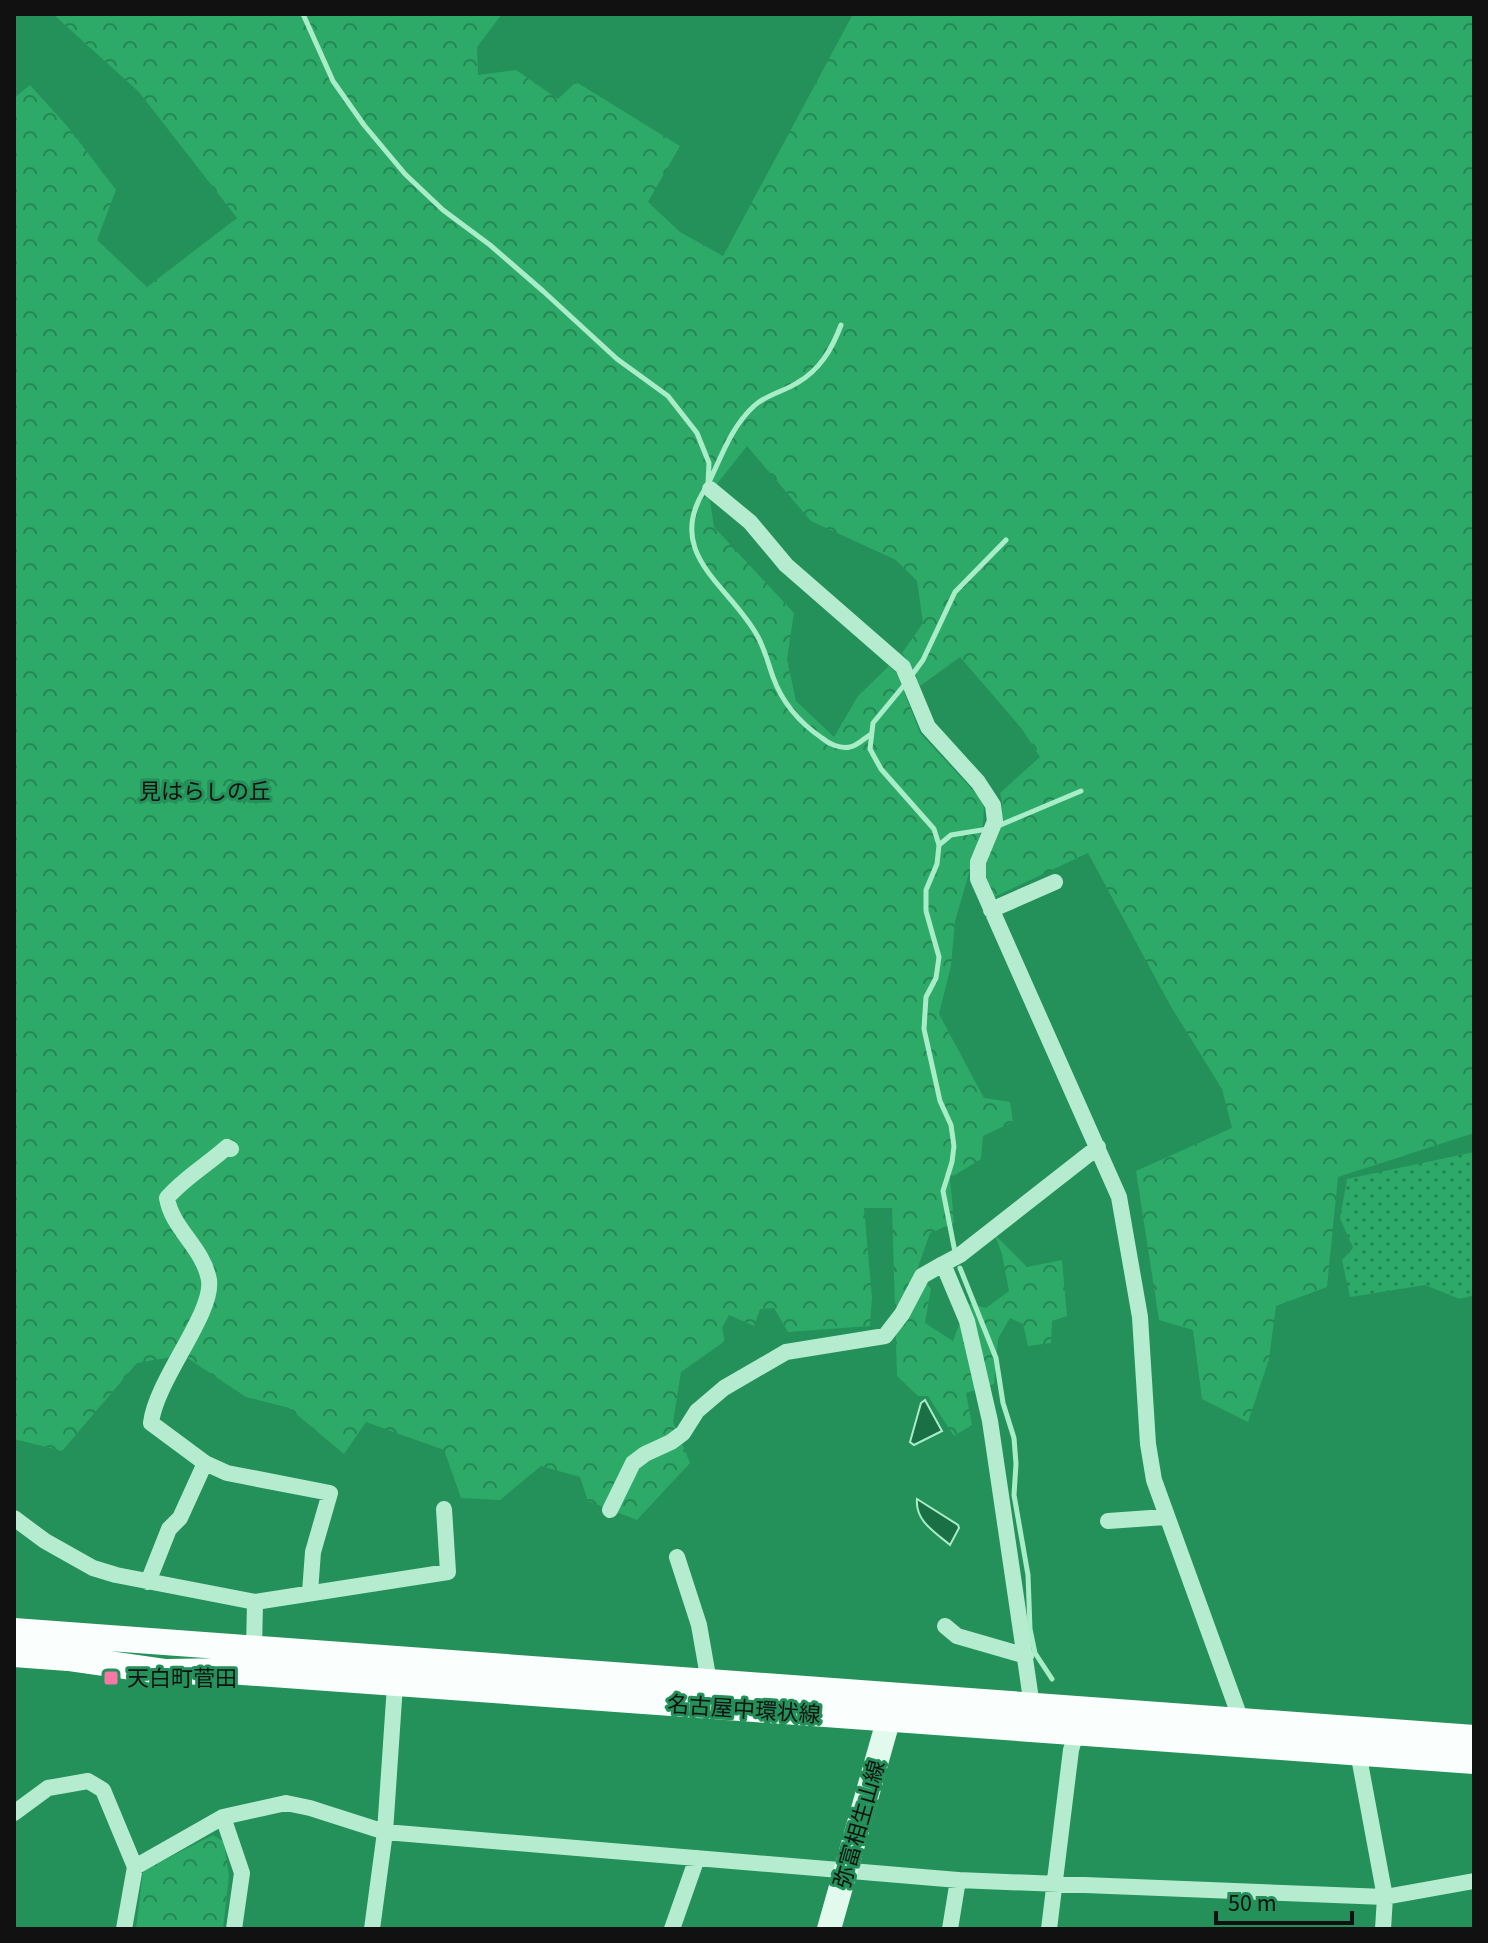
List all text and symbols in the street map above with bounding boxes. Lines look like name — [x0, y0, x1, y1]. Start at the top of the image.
park label: 見はらしの丘 — [139, 776, 271, 808]
place label: 天白町菅田 — [127, 1663, 237, 1695]
marker: 天白町菅田 — [102, 1669, 120, 1687]
street label: 名古屋中環状線 — [666, 1689, 822, 1731]
street label: 弥富相生山線 — [826, 1756, 894, 1892]
scale bar — [1216, 1875, 1352, 1925]
text: 50 m — [1228, 1886, 1277, 1921]

